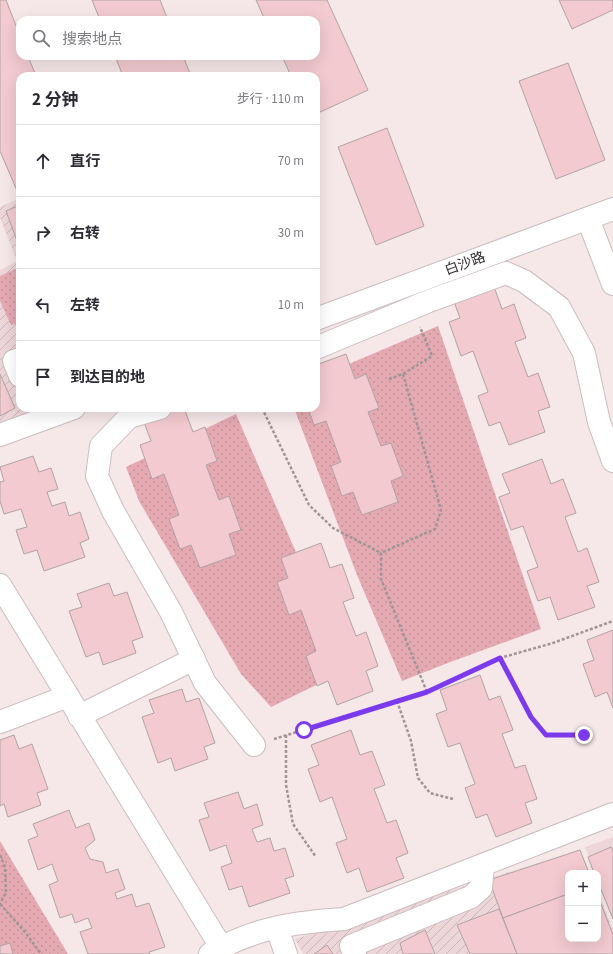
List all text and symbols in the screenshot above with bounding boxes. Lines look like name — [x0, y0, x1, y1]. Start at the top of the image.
search box — [16, 16, 320, 60]
icon: search — [30, 27, 52, 49]
text: 搜索地点 — [62, 29, 122, 50]
text: 2 分钟 — [32, 88, 78, 112]
text: 步行 · 110 m — [237, 90, 304, 108]
icon: ahead — [32, 150, 54, 172]
text: 直行 — [70, 151, 100, 172]
text: 70 m — [278, 152, 304, 170]
icon: right — [32, 222, 54, 244]
text: 右转 — [70, 223, 100, 244]
text: 30 m — [278, 224, 304, 242]
street label: 白沙路 — [442, 247, 488, 281]
icon: left — [32, 294, 54, 316]
text: 左转 — [70, 295, 100, 316]
text: 10 m — [278, 296, 304, 314]
icon: arrive — [32, 366, 54, 388]
text: 到达目的地 — [70, 367, 145, 388]
route start — [295, 721, 313, 739]
route end — [575, 726, 593, 744]
map controls — [565, 870, 601, 942]
button: + — [565, 870, 601, 906]
button: − — [565, 906, 601, 942]

